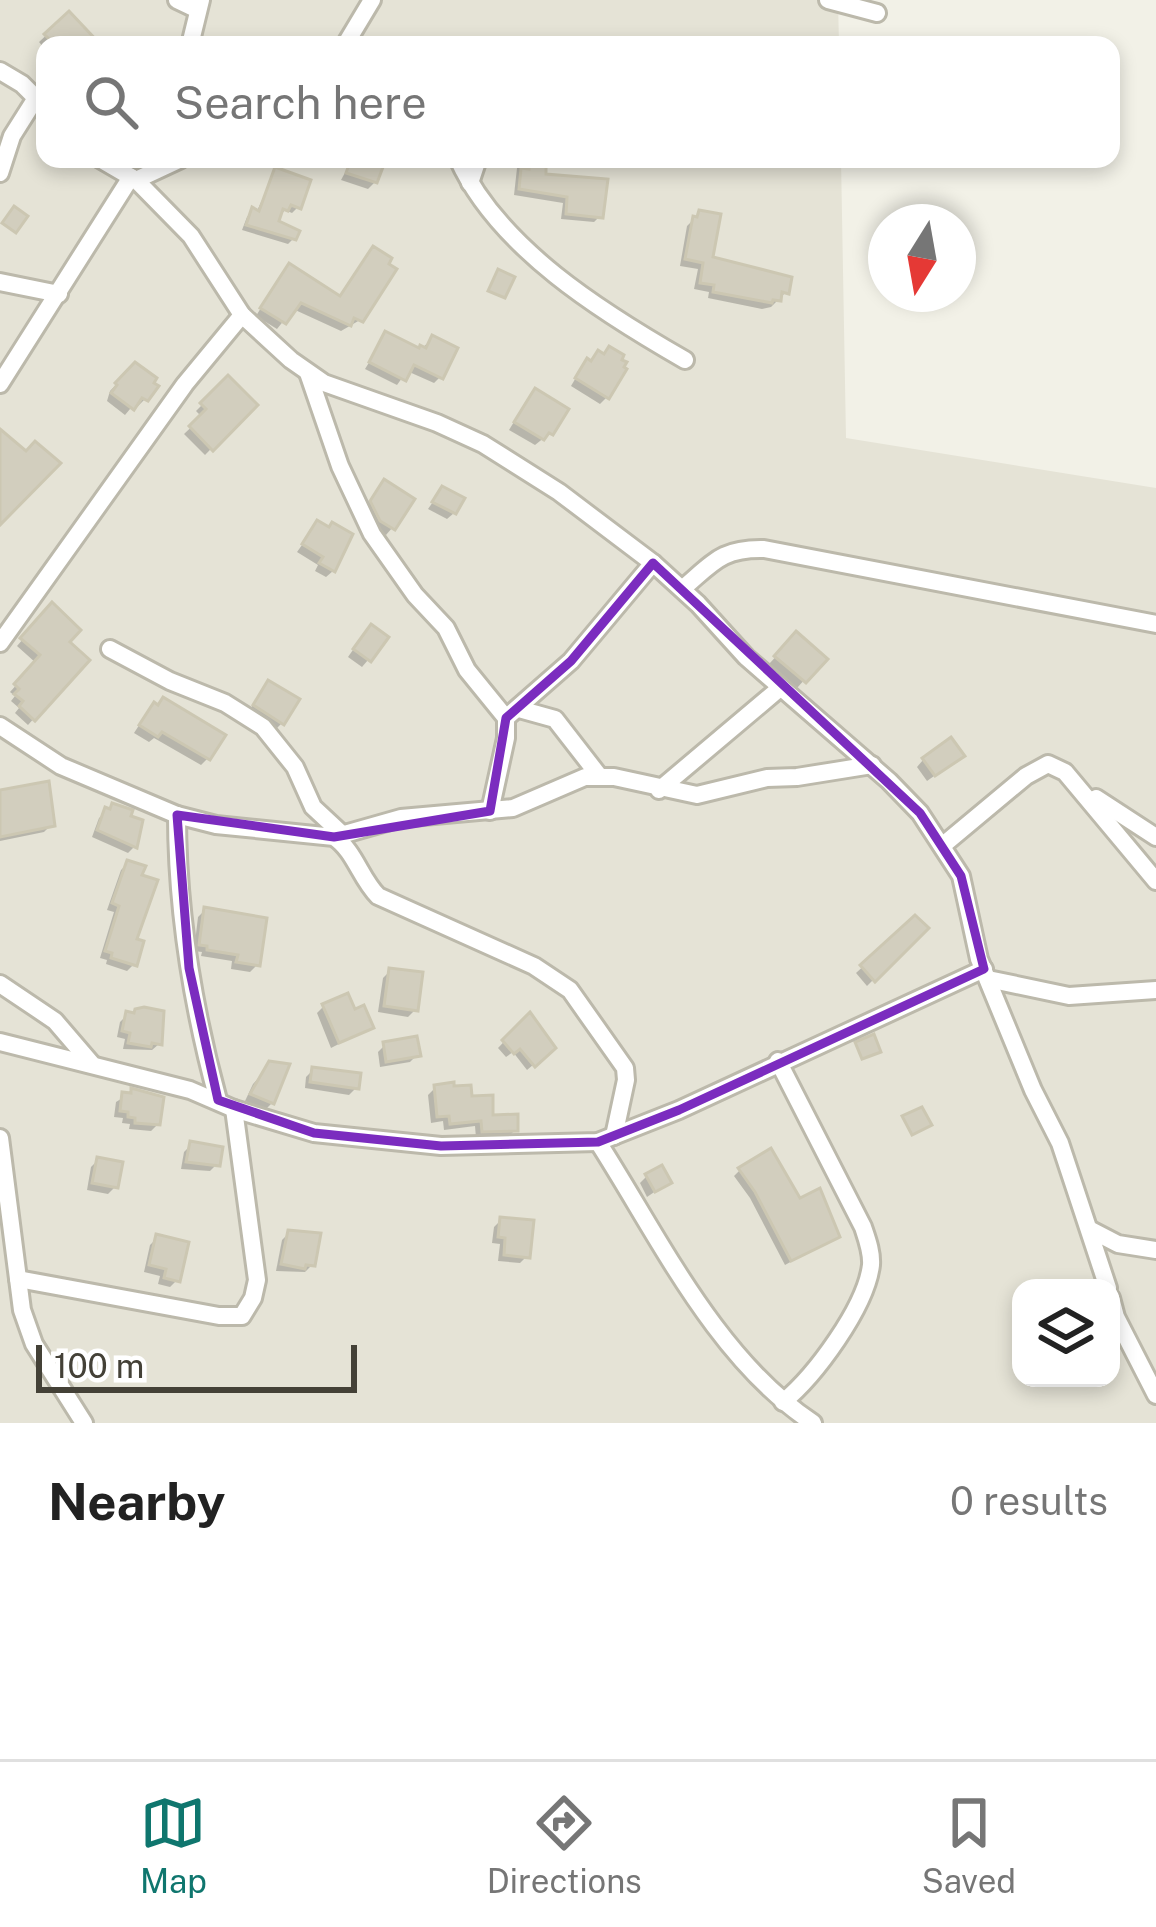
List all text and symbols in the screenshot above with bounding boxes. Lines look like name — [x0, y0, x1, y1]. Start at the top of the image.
search box — [36, 36, 1120, 168]
icon: search — [78, 69, 144, 135]
text: Search here — [174, 76, 427, 129]
north arrow — [868, 204, 976, 312]
map controls — [1012, 1279, 1120, 1387]
button: layers — [1012, 1279, 1120, 1387]
scale bar — [36, 1339, 357, 1392]
text: 100 m — [54, 1347, 144, 1385]
text: Nearby — [48, 1472, 225, 1531]
text: 0 results — [950, 1478, 1108, 1524]
tab: Map — [140, 1790, 207, 1900]
tab: Directions — [487, 1790, 642, 1900]
tab: Saved — [922, 1790, 1016, 1900]

